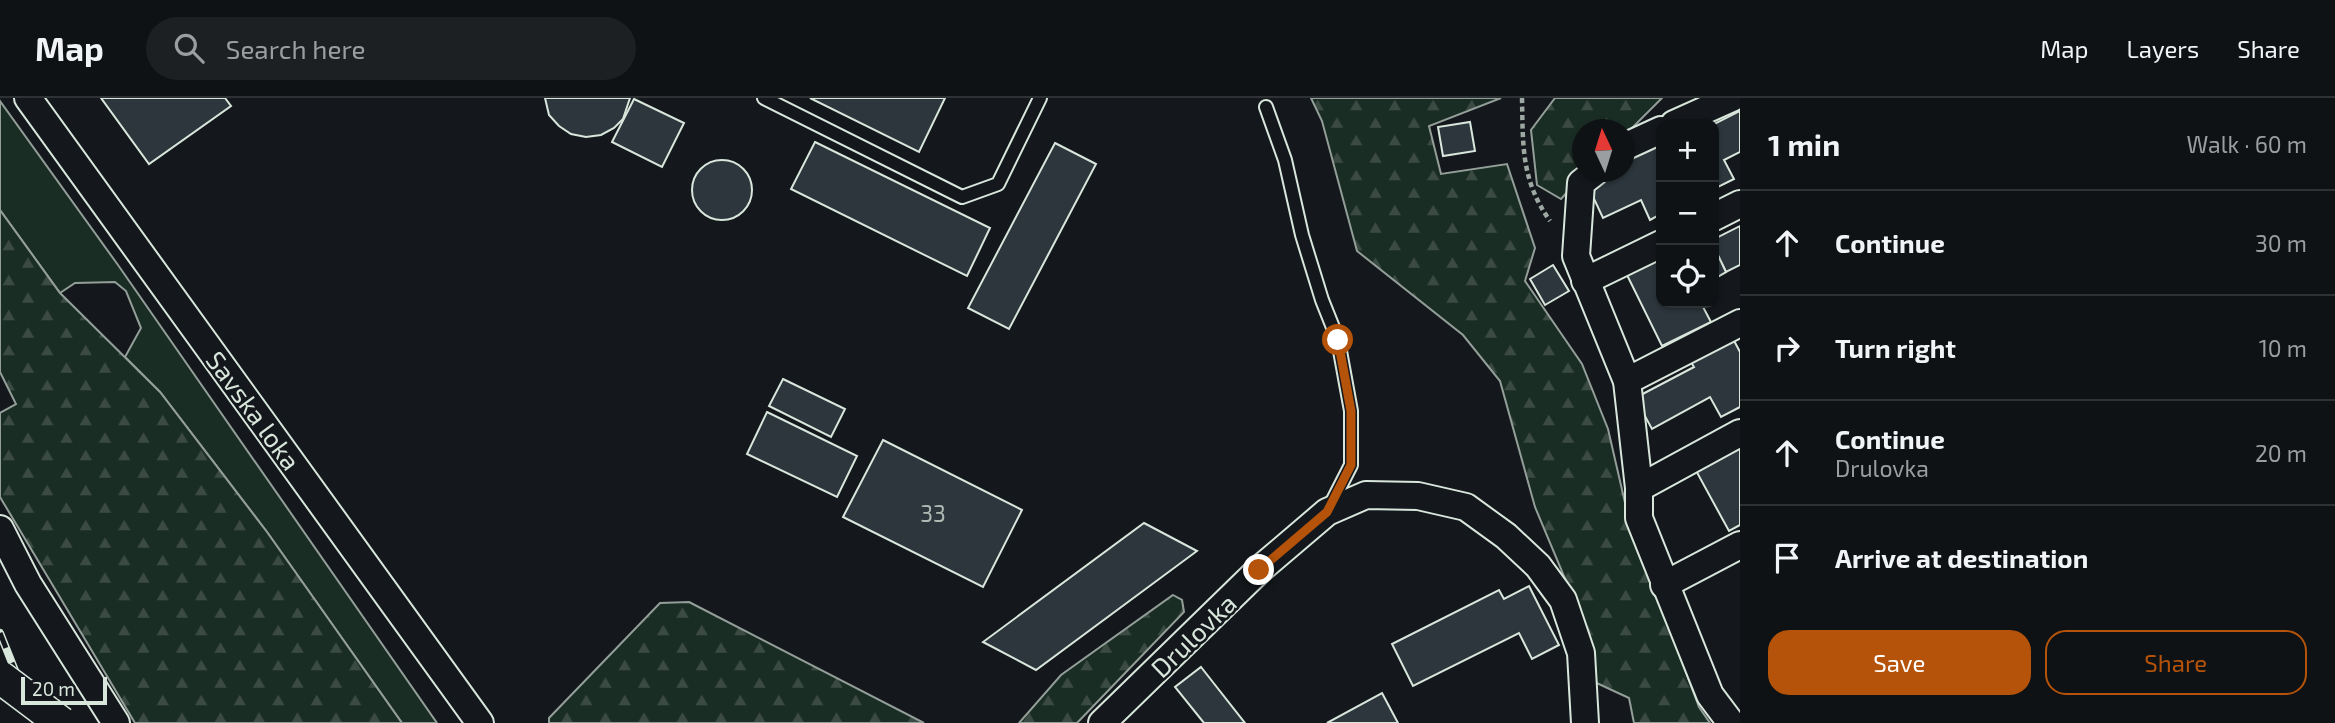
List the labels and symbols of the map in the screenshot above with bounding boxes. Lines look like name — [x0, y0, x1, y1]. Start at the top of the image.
north arrow — [1572, 119, 1635, 182]
route start — [1322, 324, 1353, 355]
street label: Savska loka — [201, 345, 307, 475]
house number: 33 — [920, 499, 946, 527]
route end — [1243, 554, 1274, 585]
street label: Drulovka — [1144, 587, 1242, 683]
scale bar — [21, 674, 107, 706]

